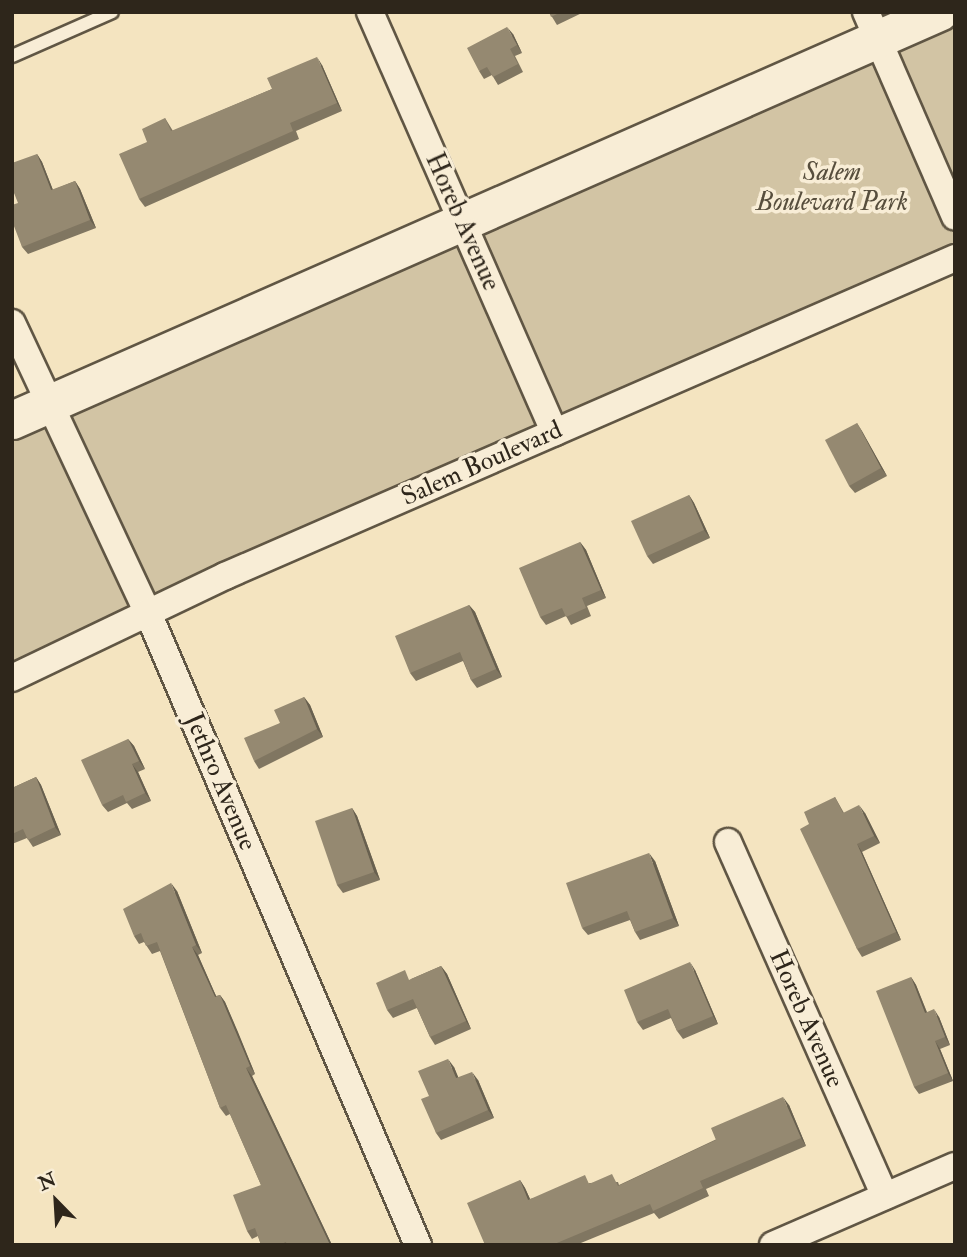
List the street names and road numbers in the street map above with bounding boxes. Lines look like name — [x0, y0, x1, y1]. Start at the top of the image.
street label: Horeb Avenue — [418, 148, 506, 296]
street label: Salem Boulevard — [397, 415, 567, 513]
street label: Jethro Avenue — [177, 709, 263, 855]
street label: Horeb Avenue — [762, 945, 850, 1093]

